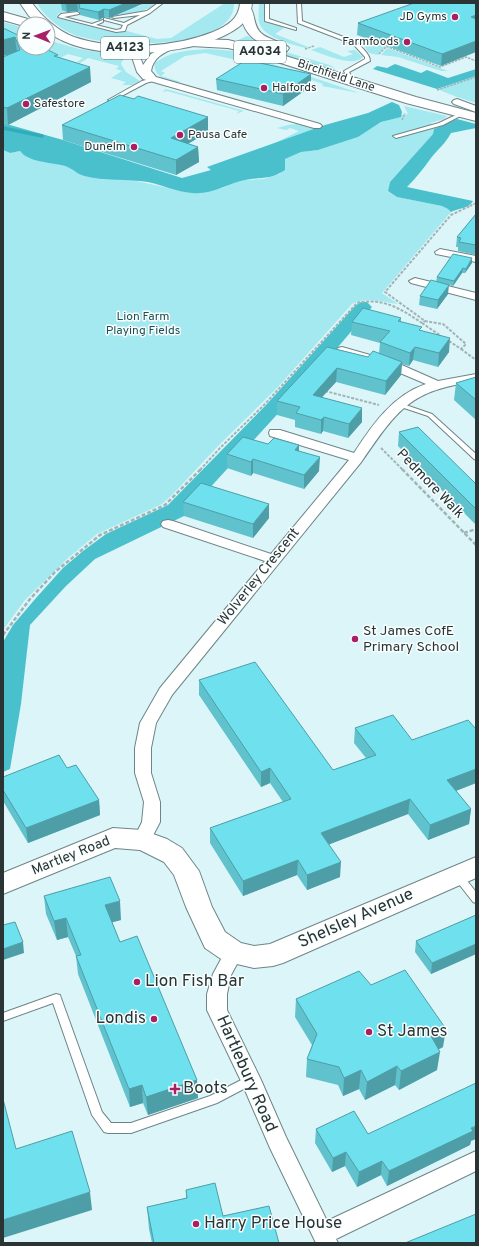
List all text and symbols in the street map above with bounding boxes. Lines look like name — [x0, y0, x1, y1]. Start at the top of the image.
place label: JD Gyms — [399, 9, 447, 25]
marker: JD Gyms — [450, 12, 460, 22]
north arrow — [16, 16, 56, 56]
text: N — [20, 32, 34, 40]
place label: Farmfoods — [342, 34, 399, 50]
road number: A4123 — [101, 37, 149, 59]
marker: Farmfoods — [402, 37, 412, 47]
road number: A4034 — [234, 41, 286, 63]
street label: Birchfield Lane — [295, 56, 377, 96]
place label: Halfords — [272, 80, 317, 96]
marker: Halfords — [259, 83, 269, 93]
place label: Safestore — [34, 96, 85, 112]
marker: Safestore — [21, 99, 31, 109]
place label: Pausa Cafe — [188, 127, 247, 143]
marker: Pausa Cafe — [175, 130, 185, 140]
place label: Dunelm — [84, 139, 126, 155]
marker: Dunelm — [129, 142, 139, 152]
park label: Lion Farm Playing Fields — [106, 309, 180, 339]
street label: Pedmore Walk — [393, 446, 467, 522]
street label: Wolverley Crescent — [214, 525, 304, 629]
place label: St James CofE Primary School — [363, 623, 459, 656]
marker: St James CofE Primary School — [350, 634, 360, 644]
street label: Martley Road — [29, 833, 113, 879]
street label: Shelsley Avenue — [295, 884, 417, 954]
place label: Lion Fish Bar — [145, 971, 245, 993]
marker: Lion Fish Bar — [132, 977, 142, 987]
place label: Londis — [95, 1008, 146, 1030]
street label: Hartlebury Road — [210, 1012, 282, 1136]
marker: Londis — [149, 1014, 159, 1024]
place label: St James — [377, 1021, 448, 1043]
marker: St James — [364, 1027, 374, 1037]
place label: Boots — [183, 1078, 228, 1100]
marker: Boots — [170, 1084, 180, 1094]
place label: Harry Price House — [204, 1213, 342, 1235]
marker: Harry Price House — [191, 1219, 201, 1229]

